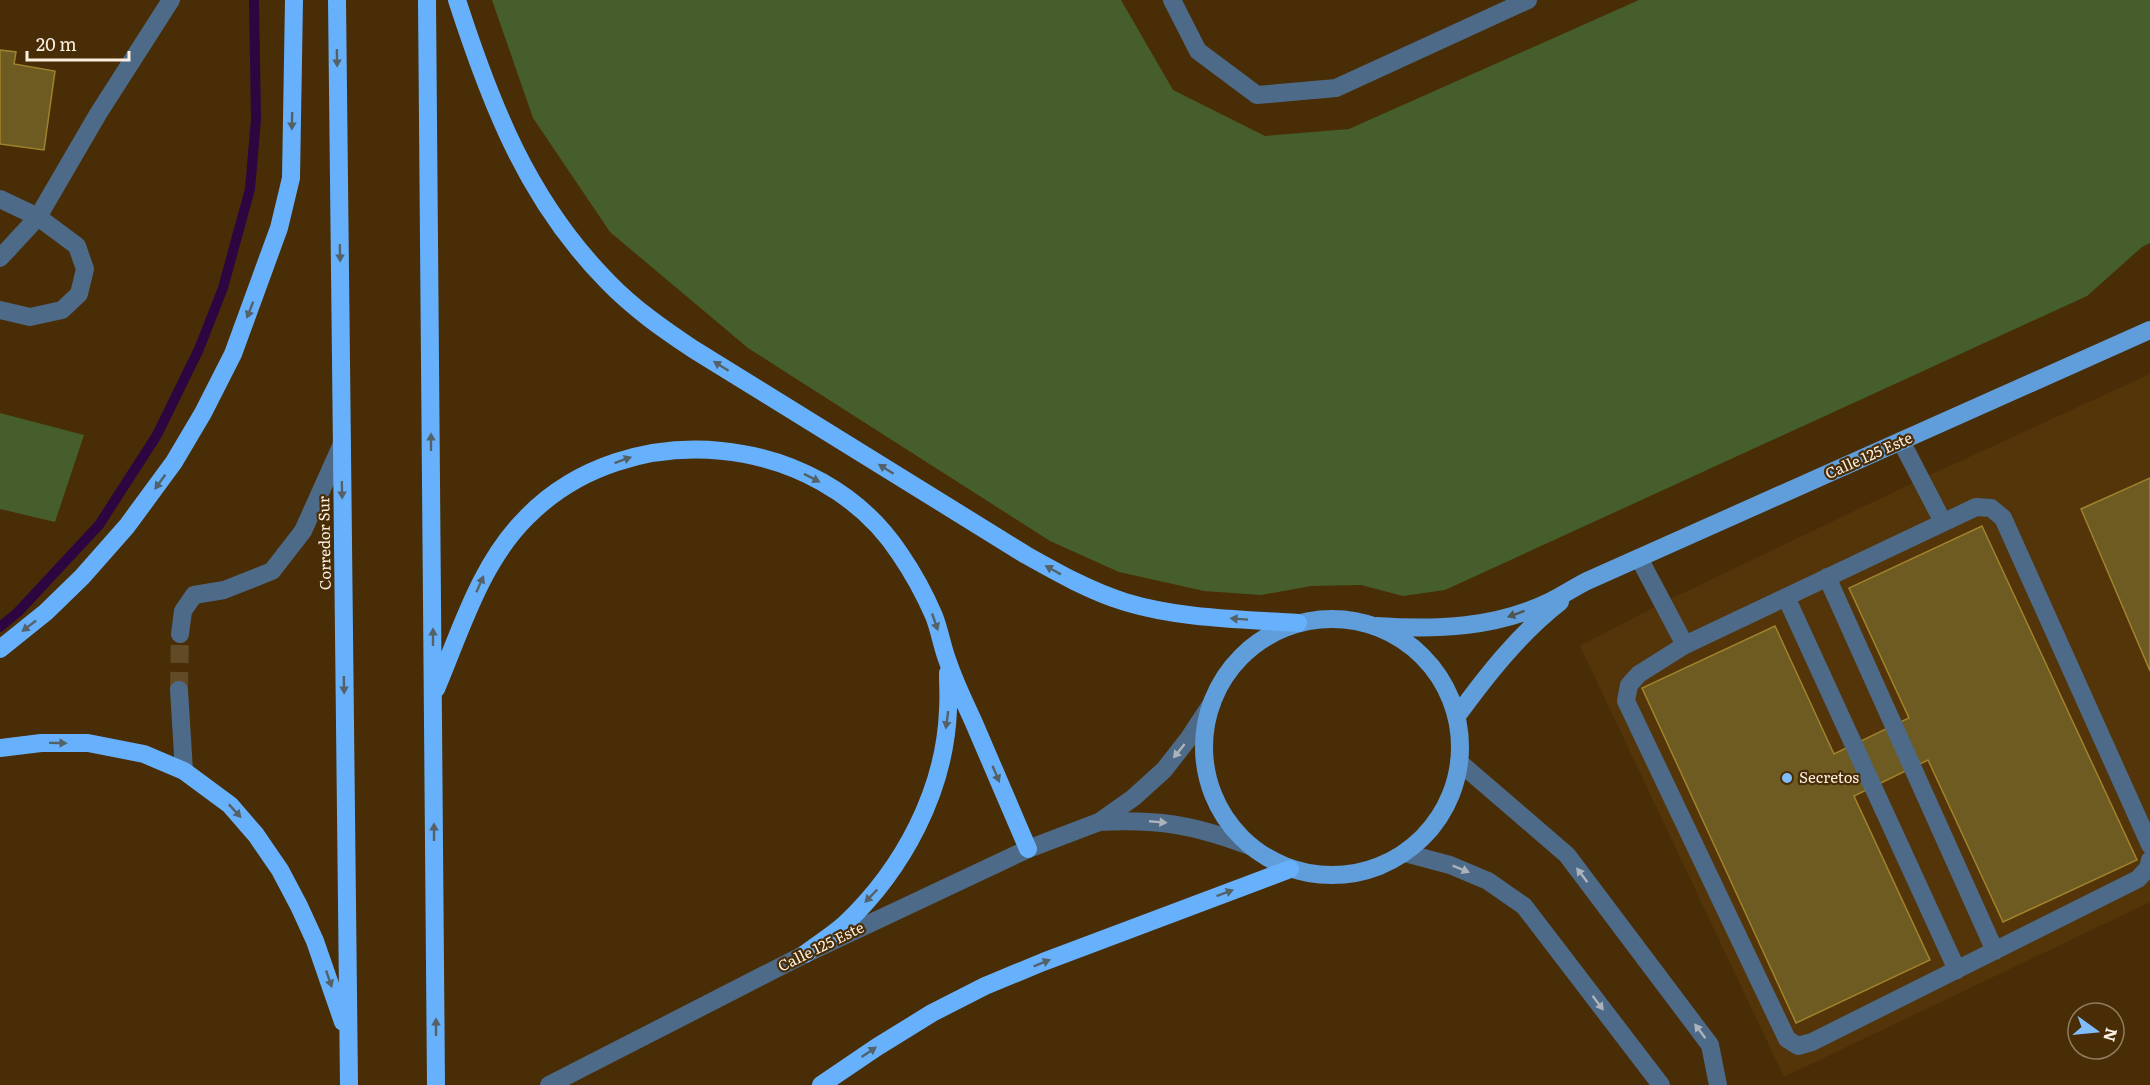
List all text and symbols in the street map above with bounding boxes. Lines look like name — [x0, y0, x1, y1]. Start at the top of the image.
scale bar — [27, 24, 129, 62]
text: 20 m — [36, 30, 77, 57]
one-way arrow — [332, 49, 342, 68]
one-way arrow — [287, 112, 297, 131]
one-way arrow — [335, 244, 344, 263]
one-way arrow — [245, 301, 254, 319]
one-way arrow — [713, 361, 729, 372]
street label: Calle 125 Este — [1821, 425, 1916, 484]
one-way arrow — [426, 432, 436, 451]
one-way arrow — [614, 455, 632, 465]
one-way arrow — [878, 463, 894, 474]
one-way arrow — [803, 473, 820, 483]
one-way arrow — [154, 475, 166, 490]
one-way arrow — [337, 481, 347, 500]
street label: Corredor Sur — [311, 496, 336, 590]
one-way arrow — [1044, 565, 1061, 575]
one-way arrow — [475, 575, 485, 593]
one-way arrow — [1506, 610, 1524, 620]
one-way arrow — [931, 613, 941, 631]
one-way arrow — [1230, 614, 1249, 624]
one-way arrow — [21, 620, 37, 632]
one-way arrow — [428, 627, 438, 646]
one-way arrow — [340, 676, 349, 695]
one-way arrow — [942, 711, 952, 730]
one-way arrow — [49, 738, 68, 748]
one-way arrow — [1172, 743, 1185, 759]
one-way arrow — [991, 765, 1001, 783]
place label: Secretos — [1799, 765, 1859, 788]
marker: Secretos — [1780, 771, 1794, 785]
one-way arrow — [228, 803, 242, 818]
one-way arrow — [1148, 817, 1167, 827]
one-way arrow — [429, 822, 439, 841]
one-way arrow — [1452, 865, 1470, 875]
one-way arrow — [1577, 868, 1589, 883]
one-way arrow — [1216, 888, 1234, 898]
one-way arrow — [864, 889, 878, 904]
street label: Calle 125 Este — [773, 915, 868, 976]
one-way arrow — [1033, 957, 1051, 967]
one-way arrow — [325, 971, 334, 989]
one-way arrow — [1591, 995, 1603, 1010]
north arrow — [2066, 1001, 2126, 1061]
one-way arrow — [431, 1017, 441, 1036]
one-way arrow — [1694, 1023, 1706, 1038]
text: N — [2098, 1026, 2125, 1045]
one-way arrow — [861, 1046, 877, 1058]

